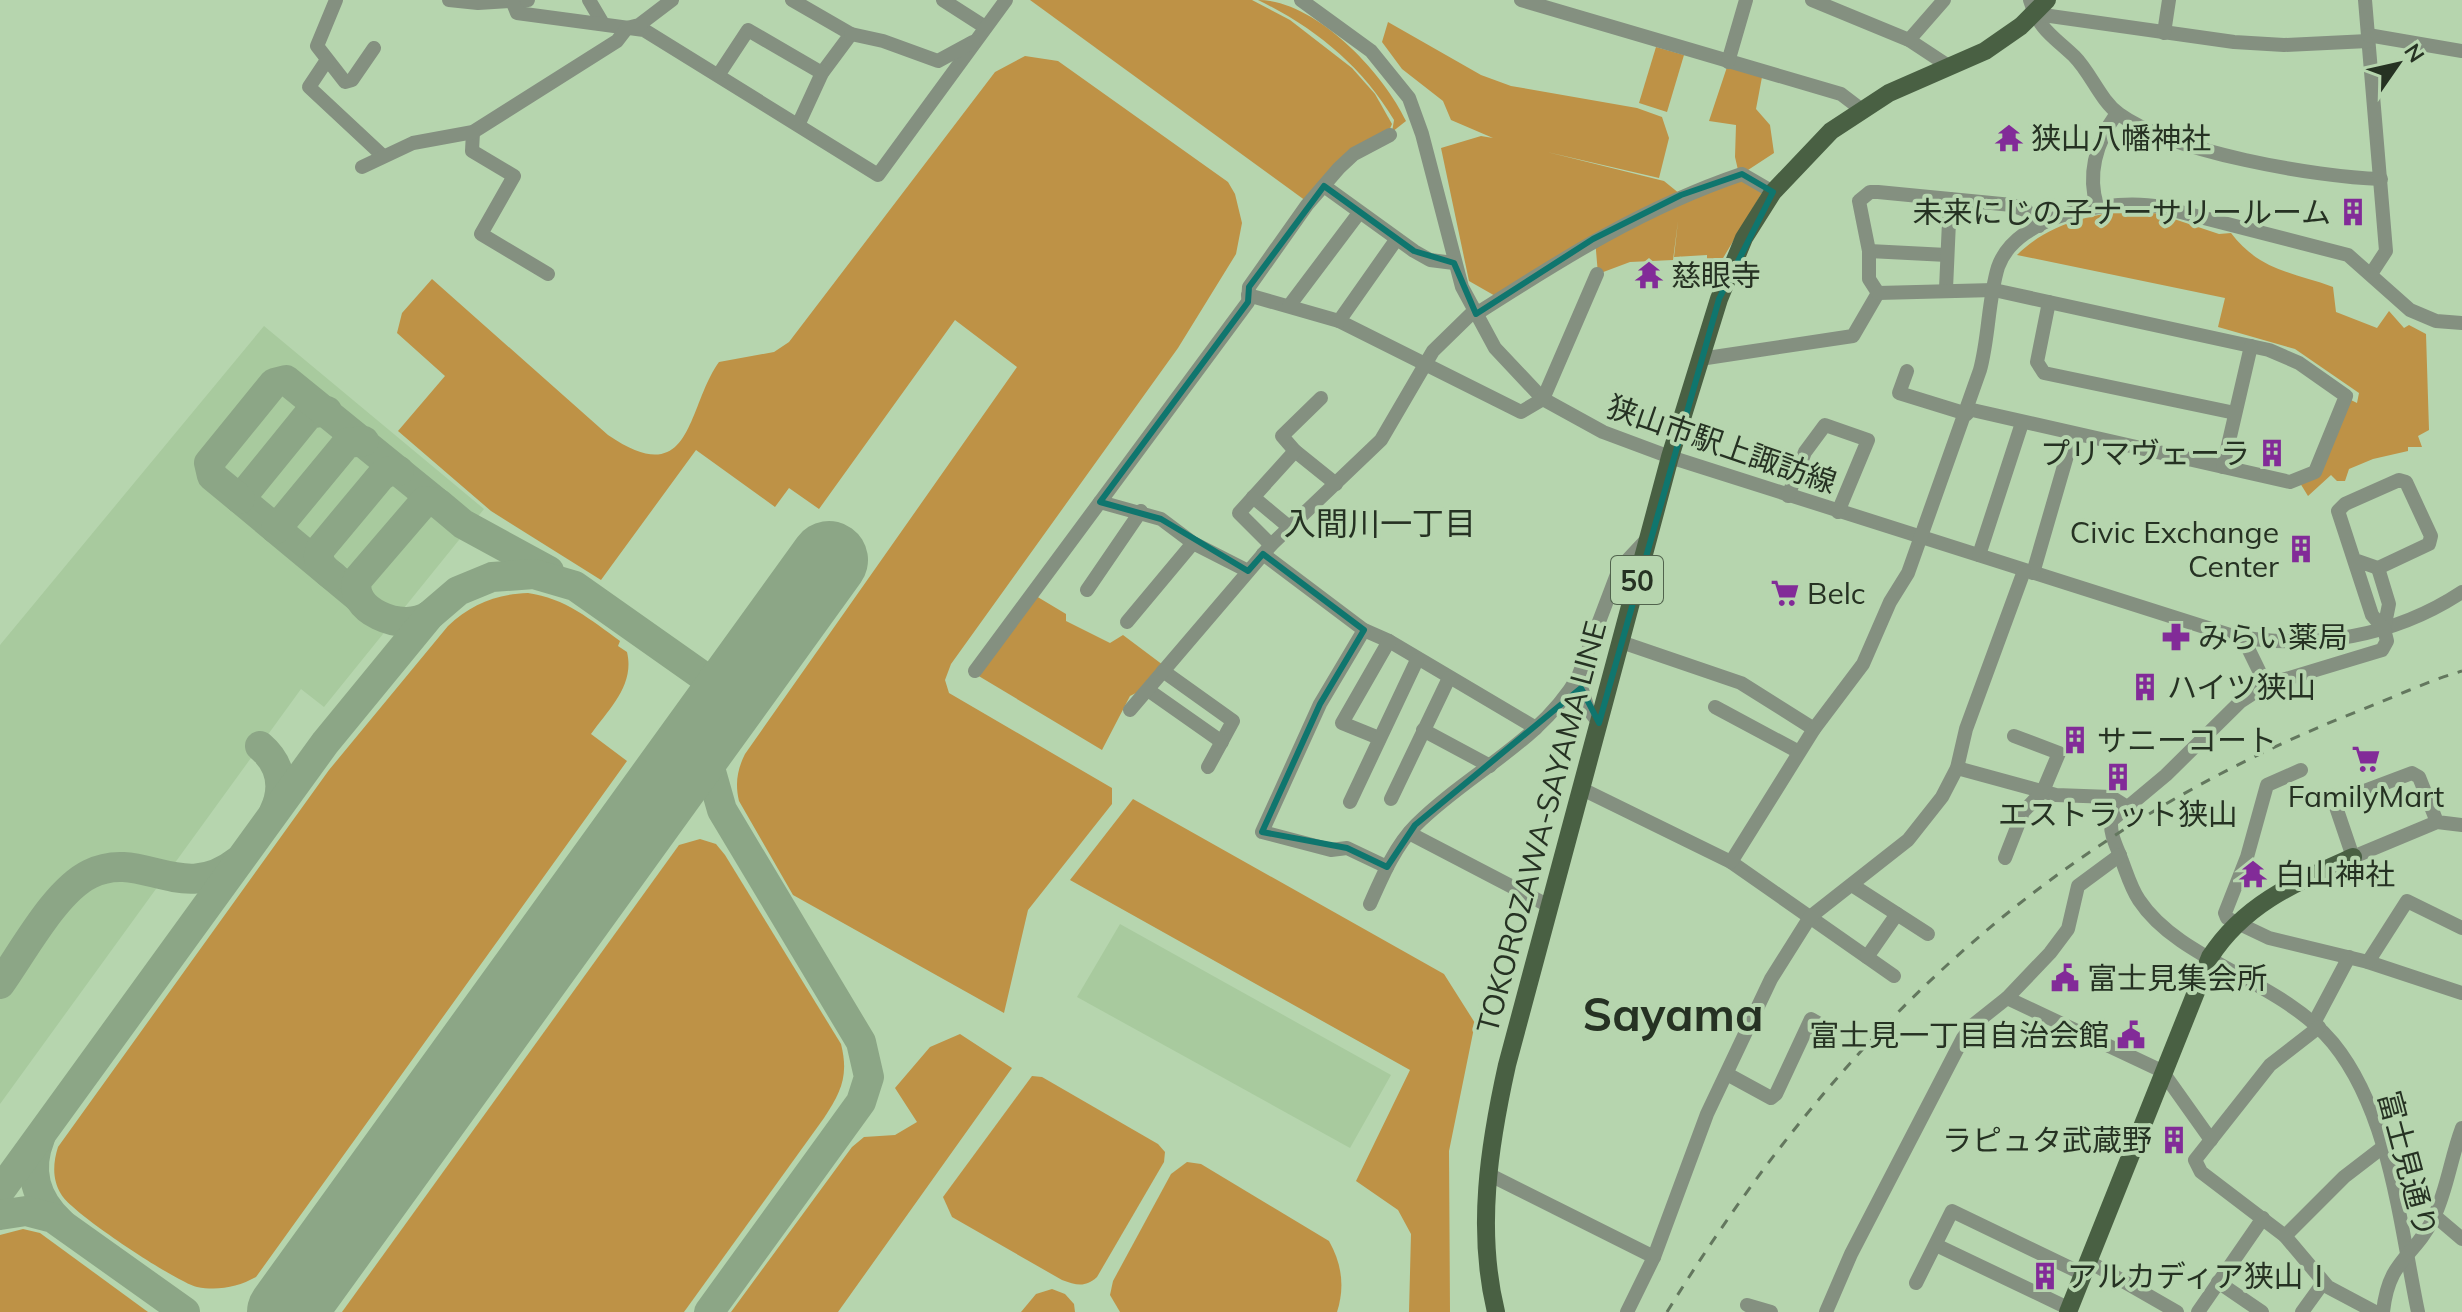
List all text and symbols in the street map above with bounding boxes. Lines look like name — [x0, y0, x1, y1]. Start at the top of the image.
north arrow — [2358, 24, 2438, 104]
text: N — [2398, 38, 2431, 68]
place label: 狭山八幡神社 — [2031, 119, 2211, 157]
temple icon: 狭山八幡神社 — [1994, 123, 2024, 153]
place label: 未来にじの子ナーサリールーム — [1913, 193, 2331, 231]
building icon: 未来にじの子ナーサリールーム — [2338, 197, 2368, 227]
place label: 慈眼寺 — [1671, 256, 1761, 294]
temple icon: 慈眼寺 — [1634, 260, 1664, 290]
street label: 狭山市駅上諏訪線 — [1602, 387, 1842, 501]
place label: プリマヴェーラ — [2040, 434, 2250, 472]
building icon: プリマヴェーラ — [2257, 438, 2287, 468]
district label: 入間川一丁目 — [1284, 503, 1476, 543]
place label: Civic Exchange Center — [2070, 513, 2279, 585]
building icon: Civic Exchange Center — [2286, 534, 2316, 564]
road number: 50 — [1611, 556, 1663, 604]
place label: Belc — [1807, 574, 1866, 612]
supermarket icon: Belc — [1770, 578, 1800, 608]
street label: TOKOROZAWA-SAYAMA LINE — [1468, 617, 1614, 1037]
place label: みらい薬局 — [2198, 618, 2348, 656]
pharmacy icon: みらい薬局 — [2161, 622, 2191, 652]
place label: ハイツ狭山 — [2167, 668, 2316, 706]
building icon: ハイツ狭山 — [2130, 672, 2160, 702]
place label: サニーコート — [2097, 721, 2277, 759]
building icon: サニーコート — [2060, 725, 2090, 755]
supermarket icon: FamilyMart — [2351, 744, 2381, 774]
building icon: エストラット狭山 — [2103, 762, 2133, 792]
place label: FamilyMart — [2288, 777, 2444, 815]
place label: エストラット狭山 — [1998, 795, 2238, 833]
place label: 白山神社 — [2275, 855, 2395, 893]
temple icon: 白山神社 — [2238, 859, 2268, 889]
place label: 富士見集会所 — [2087, 959, 2267, 997]
public building icon: 富士見集会所 — [2050, 963, 2080, 993]
district label: Sayama — [1583, 985, 1763, 1043]
place label: 富士見一丁目自治会館 — [1809, 1016, 2109, 1054]
public building icon: 富士見一丁目自治会館 — [2116, 1020, 2146, 1050]
street label: 富士見通り — [2370, 1087, 2446, 1241]
place label: ラピュタ武蔵野 — [1942, 1121, 2152, 1159]
building icon: ラピュタ武蔵野 — [2159, 1125, 2189, 1155]
place label: アルカディア狭山Ⅰ — [2067, 1257, 2334, 1295]
building icon: アルカディア狭山Ⅰ — [2030, 1261, 2060, 1291]

